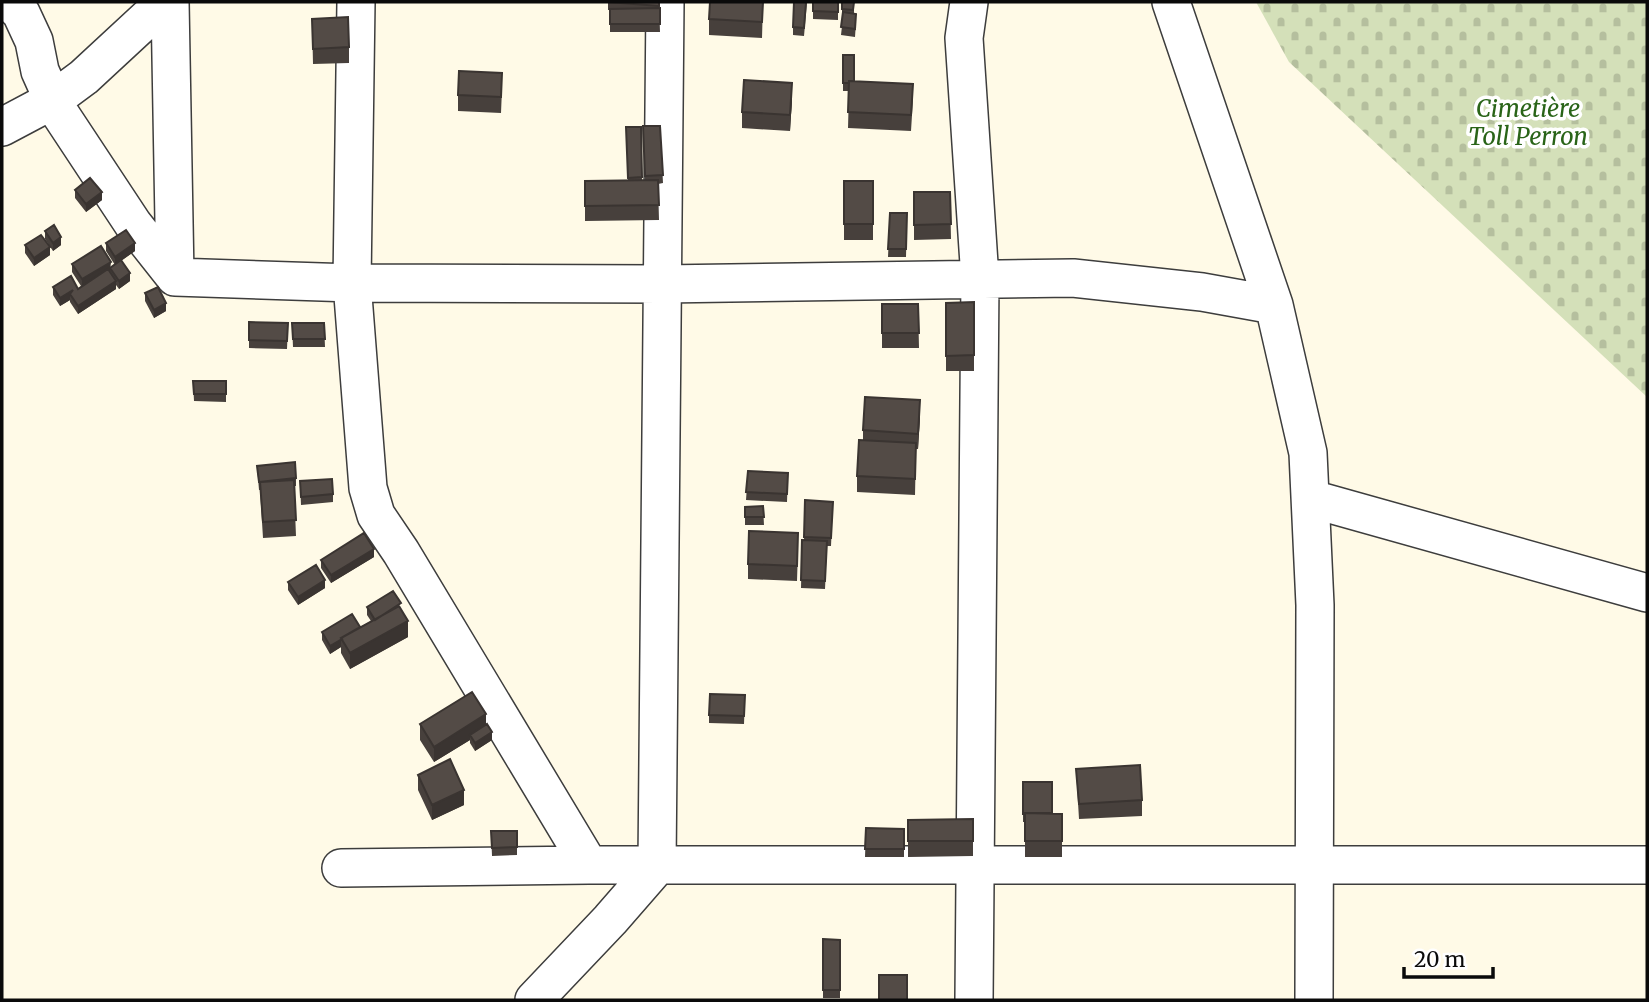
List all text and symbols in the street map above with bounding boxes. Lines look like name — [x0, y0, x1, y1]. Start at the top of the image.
park label: Cimetière Toll Perron — [1468, 93, 1588, 152]
scale bar — [1404, 936, 1493, 980]
text: 20 m — [1414, 946, 1466, 973]

